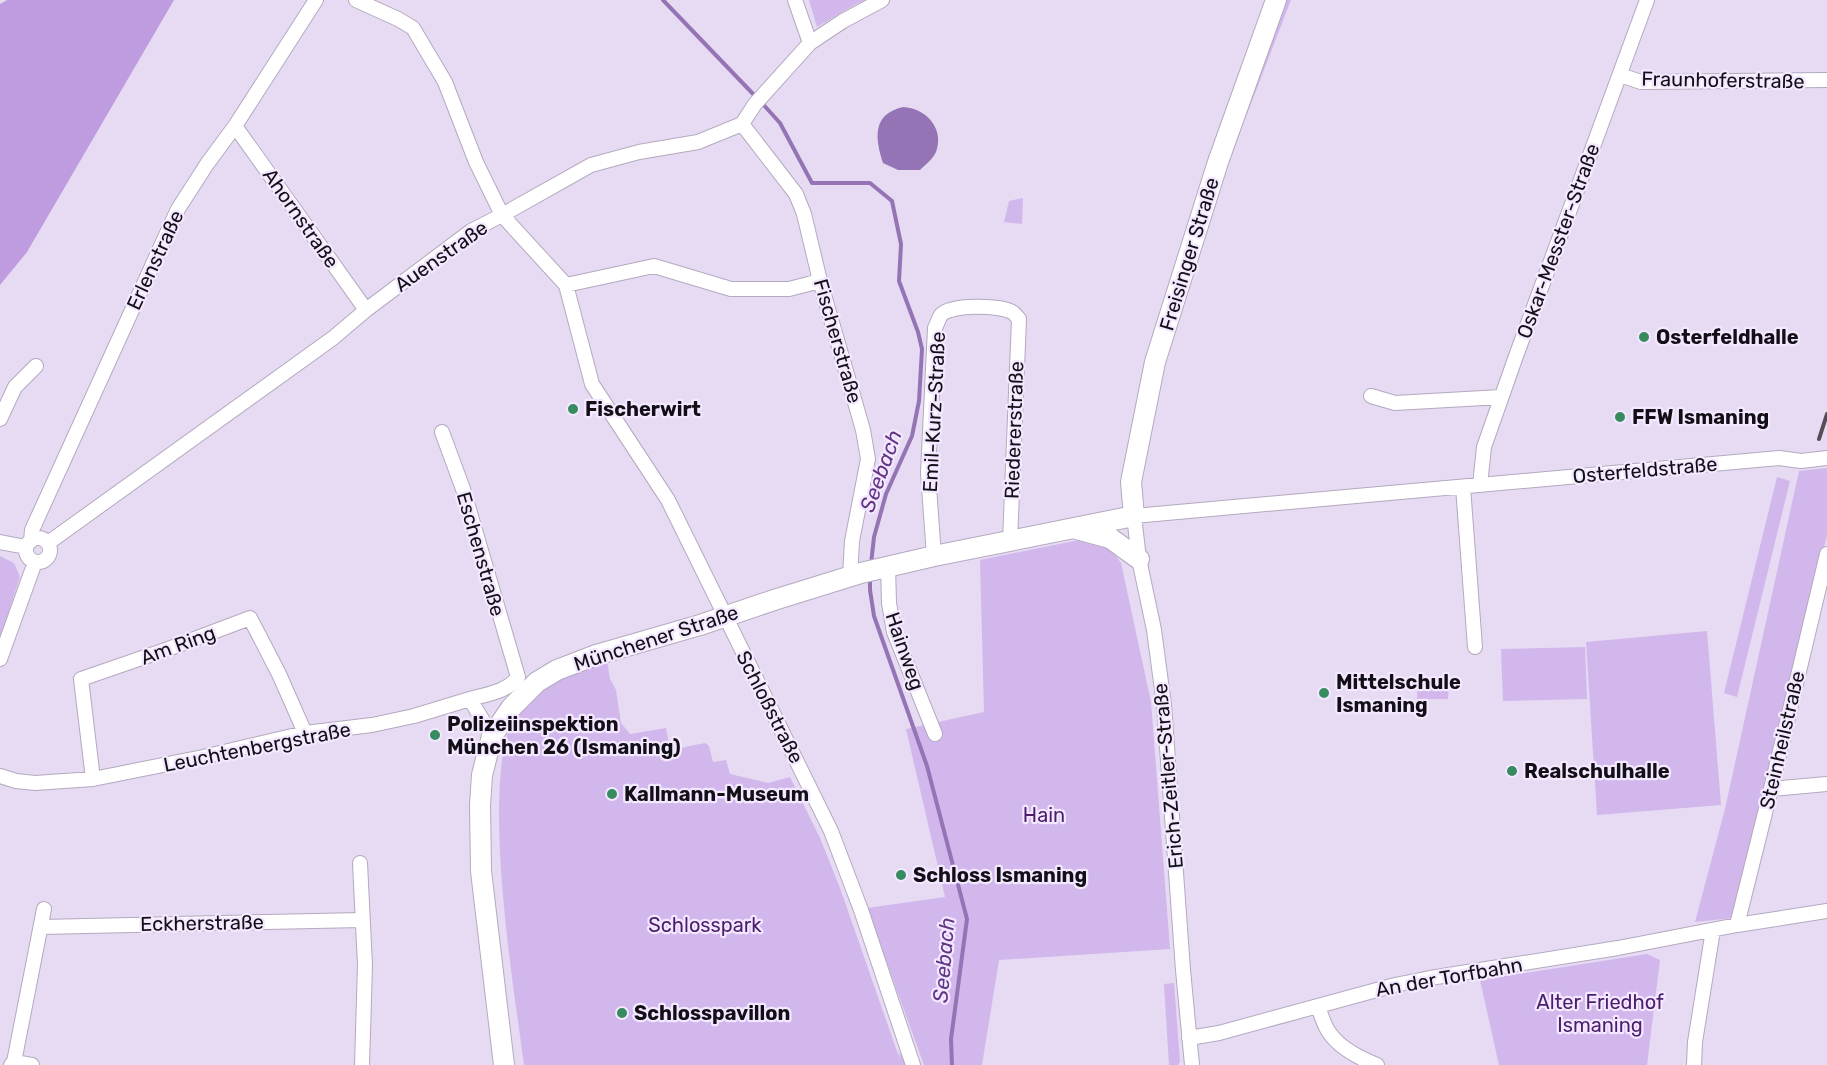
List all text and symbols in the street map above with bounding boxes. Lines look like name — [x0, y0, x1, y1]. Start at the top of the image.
street label: Fraunhoferstraße — [1641, 67, 1805, 93]
street label: Oskar-Messter-Straße — [1512, 140, 1604, 342]
street label: Ahornstraße — [258, 164, 344, 272]
street label: Freisinger Straße — [1154, 175, 1224, 333]
street label: Erlenstraße — [121, 206, 189, 314]
street label: Auenstraße — [390, 215, 492, 297]
street label: Fischerstraße — [809, 276, 867, 406]
place label: Osterfeldhalle — [1656, 325, 1799, 349]
marker: Osterfeldhalle — [1637, 330, 1651, 344]
street label: Emil-Kurz-Straße — [918, 331, 950, 493]
street label: Riedererstraße — [1000, 361, 1028, 499]
place label: Fischerwirt — [585, 397, 701, 421]
marker: Fischerwirt — [566, 402, 580, 416]
place label: FFW Ismaning — [1632, 405, 1769, 429]
marker: FFW Ismaning — [1613, 410, 1627, 424]
water label: Seebach — [854, 426, 907, 515]
street label: Osterfeldstraße — [1572, 452, 1718, 488]
street label: Eschenstraße — [452, 489, 510, 619]
street label: Münchener Straße — [571, 600, 741, 676]
street label: Hainweg — [880, 609, 930, 693]
street label: Am Ring — [137, 620, 219, 670]
street label: Schloßstraße — [731, 647, 809, 767]
street label: Steinheilstraße — [1754, 669, 1810, 811]
place label: Mittelschule Ismaning — [1336, 670, 1461, 717]
street label: Erich-Zeitler-Straße — [1148, 682, 1188, 870]
marker: Mittelschule Ismaning — [1317, 686, 1331, 700]
place label: Polizeiinspektion München 26 (Ismaning) — [447, 712, 681, 759]
street label: Leuchtenbergstraße — [161, 717, 353, 777]
marker: Polizeiinspektion München 26 (Ismaning) — [428, 728, 442, 742]
place label: Realschulhalle — [1524, 759, 1670, 783]
marker: Realschulhalle — [1505, 764, 1519, 778]
place label: Kallmann-Museum — [624, 782, 809, 806]
marker: Kallmann-Museum — [605, 787, 619, 801]
park label: Hain — [1023, 803, 1065, 827]
place label: Schloss Ismaning — [913, 863, 1087, 887]
marker: Schloss Ismaning — [894, 868, 908, 882]
street label: Eckherstraße — [140, 910, 264, 936]
park label: Schlosspark — [648, 913, 762, 937]
water label: Seebach — [927, 916, 960, 1004]
street label: An der Torfbahn — [1374, 952, 1524, 1002]
park label: Alter Friedhof Ismaning — [1536, 990, 1664, 1037]
place label: Schlosspavillon — [634, 1001, 790, 1025]
marker: Schlosspavillon — [615, 1006, 629, 1020]

